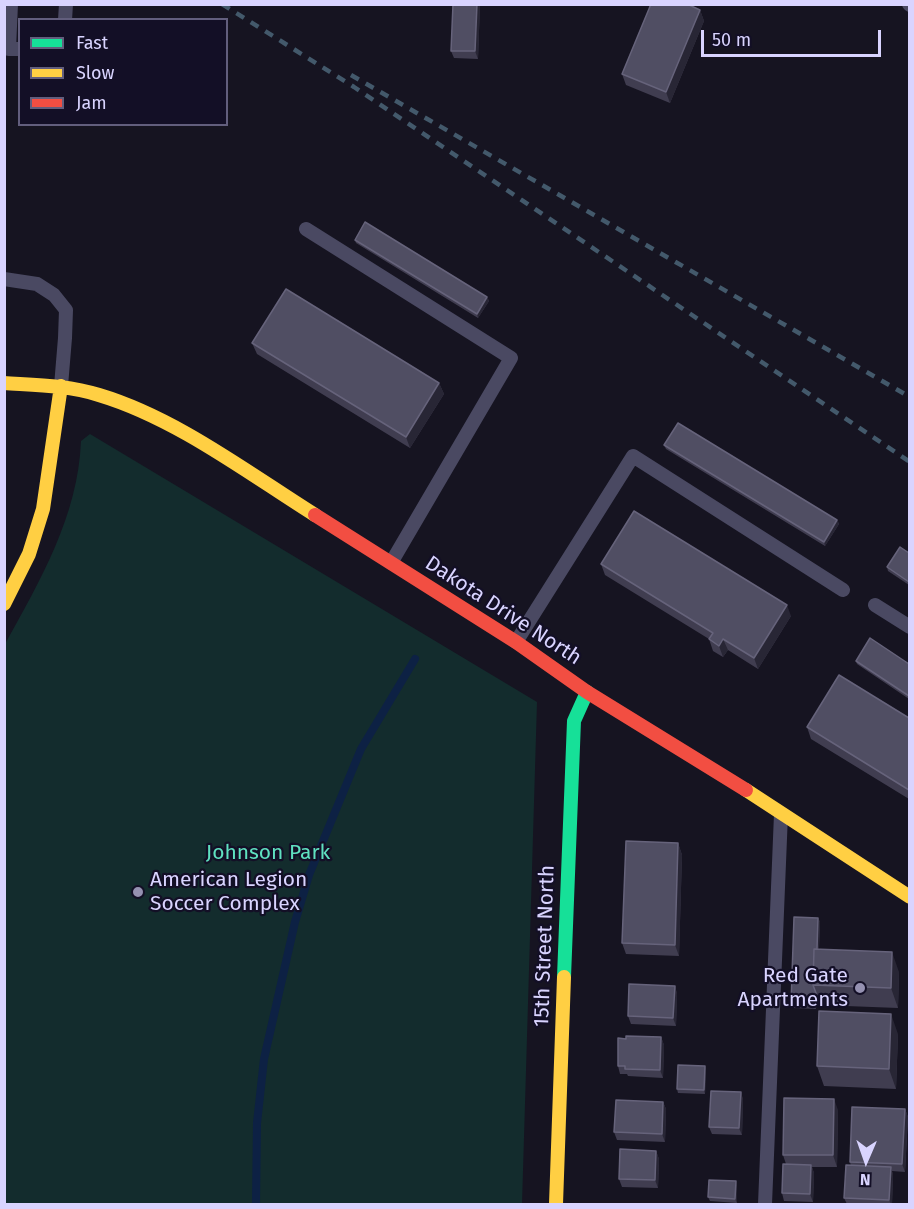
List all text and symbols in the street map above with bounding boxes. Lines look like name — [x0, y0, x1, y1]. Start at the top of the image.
legend — [18, 18, 228, 126]
scale bar — [704, 18, 884, 56]
text: 50 m — [712, 29, 751, 51]
text: Fast — [76, 32, 108, 54]
text: Slow — [76, 62, 114, 84]
text: Jam — [76, 92, 107, 114]
street label: Dakota Drive North — [420, 551, 586, 671]
park label: Johnson Park — [206, 840, 330, 866]
street label: 15th Street North — [530, 865, 560, 1027]
place label: American Legion Soccer Complex — [150, 867, 307, 917]
marker: American Legion Soccer Complex — [131, 885, 145, 899]
place label: Red Gate Apartments — [737, 963, 848, 1013]
marker: Red Gate Apartments — [853, 981, 867, 995]
north arrow — [836, 1131, 896, 1191]
text: N — [860, 1170, 871, 1189]

